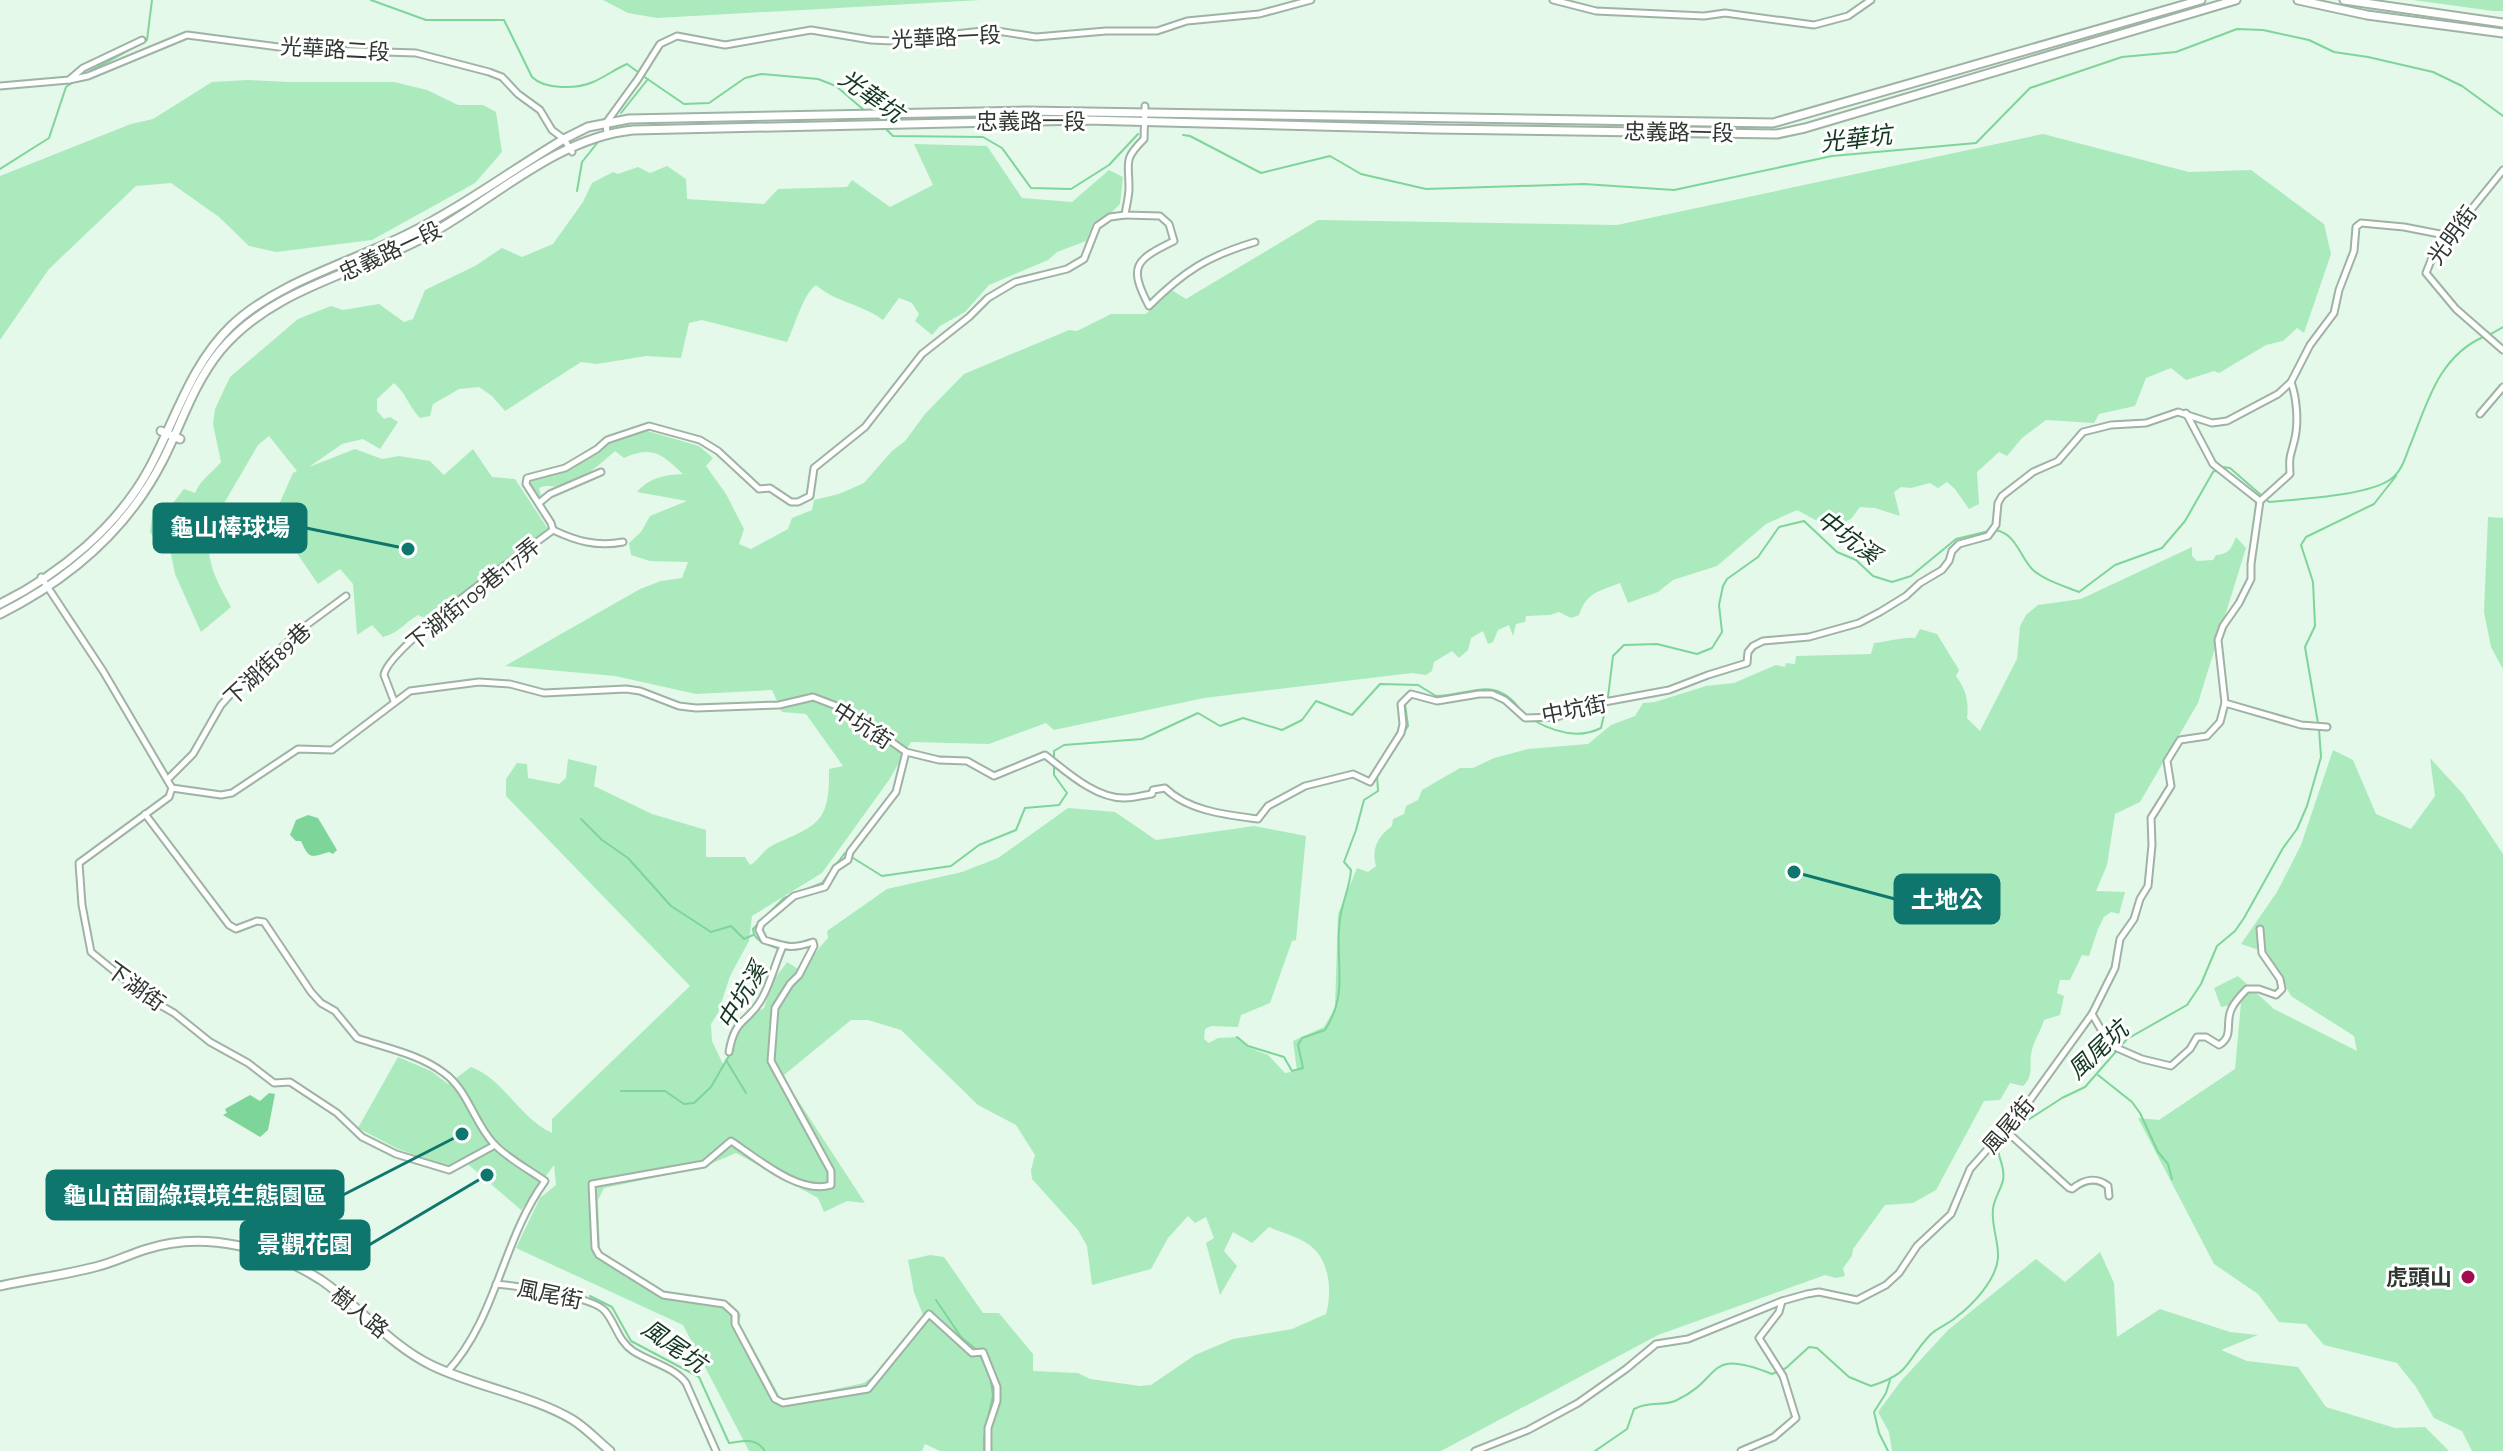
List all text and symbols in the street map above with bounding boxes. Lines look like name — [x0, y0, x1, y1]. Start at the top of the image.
street label: 光華路一段 — [890, 23, 1002, 52]
street label: 光華路二段 — [279, 35, 391, 64]
water label: 光華坑 — [834, 65, 910, 129]
street label: 忠義路一段 — [976, 110, 1086, 133]
street label: 忠義路一段 — [1624, 120, 1734, 145]
water label: 光華坑 — [1819, 121, 1896, 156]
street label: 光明街 — [2424, 202, 2481, 269]
street label: 忠義路一段 — [335, 218, 445, 285]
callout: 龜山棒球場 — [154, 504, 306, 552]
water label: 中坑溪 — [1811, 505, 1887, 571]
text: 龜山棒球場 — [170, 515, 290, 541]
street label: 下湖街109巷117弄 — [402, 534, 544, 655]
street label: 下湖街89巷 — [220, 619, 315, 710]
street label: 中坑街 — [1539, 692, 1609, 727]
street label: 中坑街 — [829, 698, 897, 753]
callout: 土地公 — [1895, 875, 1999, 923]
text: 土地公 — [1911, 887, 1983, 913]
water label: 中坑溪 — [712, 956, 773, 1034]
street label: 下湖街 — [102, 958, 169, 1015]
water label: 風尾坑 — [2063, 1014, 2135, 1084]
street label: 風尾街 — [1978, 1093, 2039, 1158]
callout: 龜山苗圃綠環境生態園區 — [47, 1171, 343, 1219]
text: 龜山苗圃綠環境生態園區 — [63, 1183, 327, 1209]
callout: 景觀花園 — [241, 1221, 369, 1269]
text: 景觀花園 — [257, 1232, 353, 1258]
place label: 虎頭山 — [2386, 1266, 2452, 1289]
marker: 虎頭山 — [2459, 1268, 2477, 1286]
street label: 風尾街 — [515, 1276, 585, 1313]
street label: 樹人路 — [327, 1283, 393, 1342]
water label: 風尾坑 — [637, 1315, 713, 1379]

